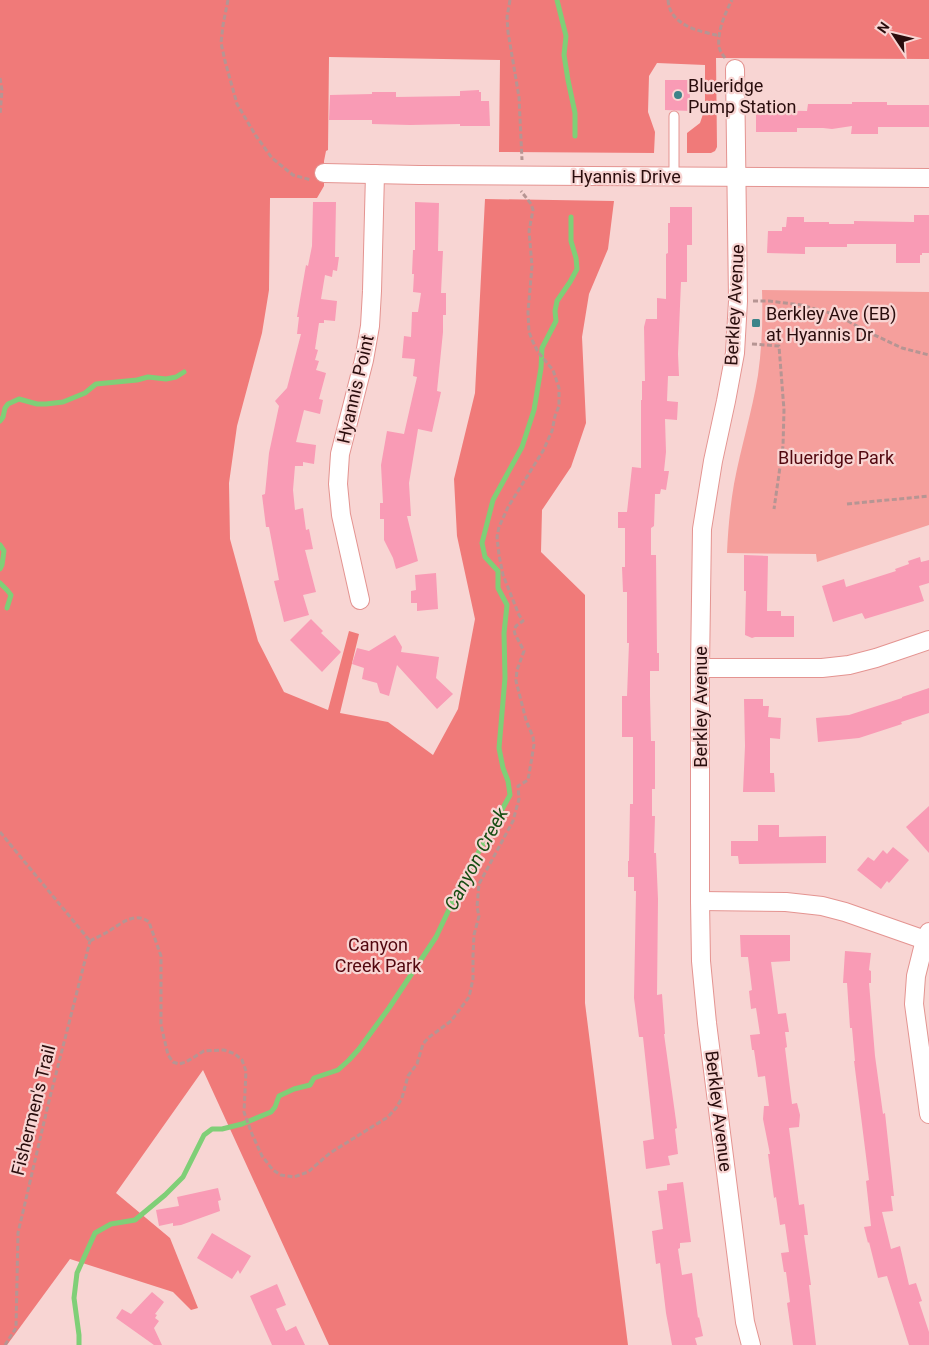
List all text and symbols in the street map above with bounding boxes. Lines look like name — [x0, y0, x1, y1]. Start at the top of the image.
north arrow — [869, 10, 919, 60]
text: N — [874, 19, 893, 36]
place label: Blueridge Pump Station — [688, 75, 796, 117]
marker: Blueridge Pump Station — [672, 89, 684, 101]
street label: Hyannis Drive — [571, 166, 681, 187]
street label: Berkley Avenue — [720, 244, 748, 366]
place label: Berkley Ave (EB) at Hyannis Dr — [766, 303, 897, 345]
marker: Berkley Ave (EB) at Hyannis Dr — [750, 317, 762, 329]
street label: Hyannis Point — [332, 333, 378, 445]
park label: Blueridge Park — [778, 447, 895, 468]
street label: Berkley Avenue — [690, 646, 711, 768]
water label: Canyon Creek — [439, 803, 513, 914]
park label: Canyon Creek Park — [335, 934, 422, 976]
street label: Fishermen's Trail — [7, 1043, 59, 1177]
street label: Berkley Avenue — [701, 1049, 737, 1173]

